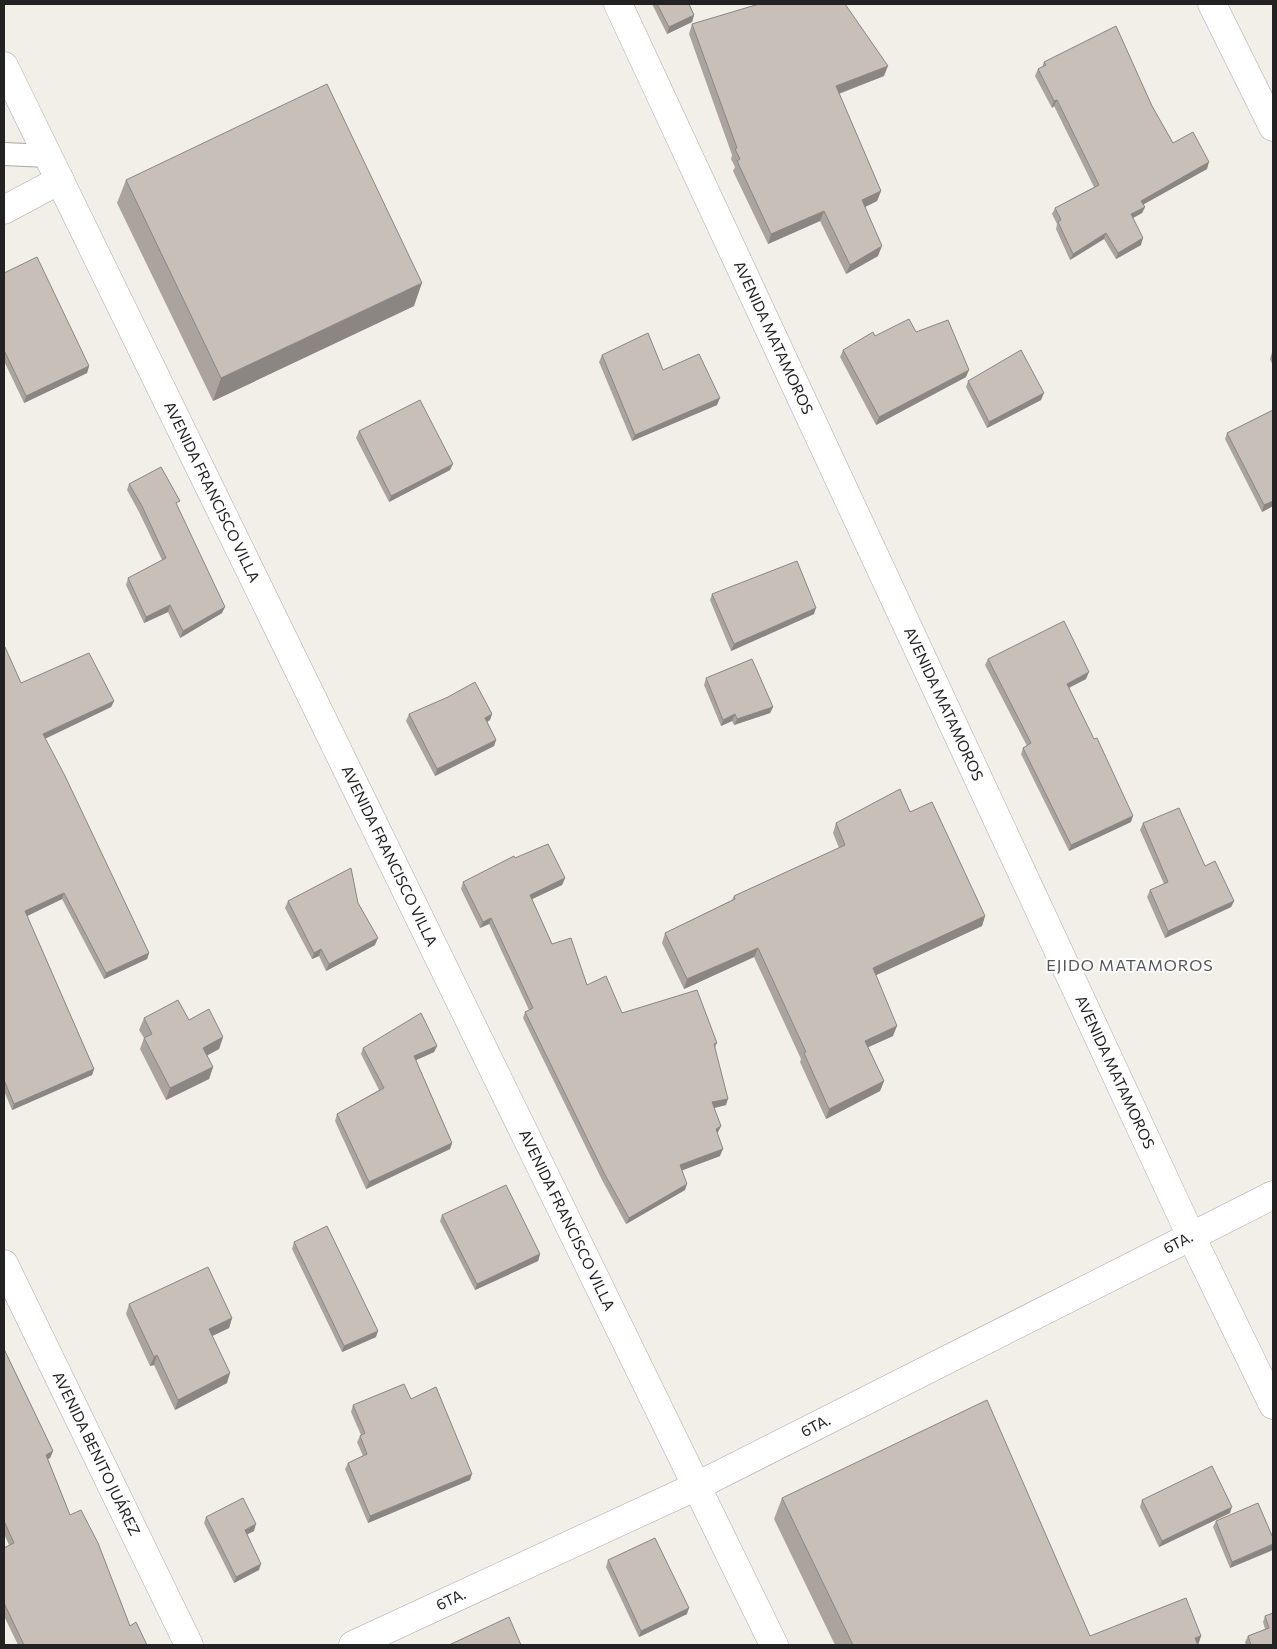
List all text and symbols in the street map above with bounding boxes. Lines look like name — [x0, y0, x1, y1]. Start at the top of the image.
street label: AVENIDA MATAMOROS — [731, 258, 818, 417]
street label: AVENIDA FRANCISCO VILLA — [161, 398, 264, 585]
street label: AVENIDA MATAMOROS — [901, 624, 988, 783]
street label: AVENIDA FRANCISCO VILLA — [338, 762, 442, 949]
district label: EJIDO MATAMOROS — [1046, 955, 1214, 974]
street label: AVENIDA MATAMOROS — [1072, 992, 1159, 1151]
street label: AVENIDA FRANCISCO VILLA — [516, 1126, 619, 1313]
street label: 6TA. — [1160, 1227, 1195, 1257]
street label: AVENIDA BENITO JUÁREZ — [50, 1368, 145, 1539]
street label: 6TA. — [797, 1410, 833, 1440]
street label: 6TA. — [433, 1584, 468, 1613]

